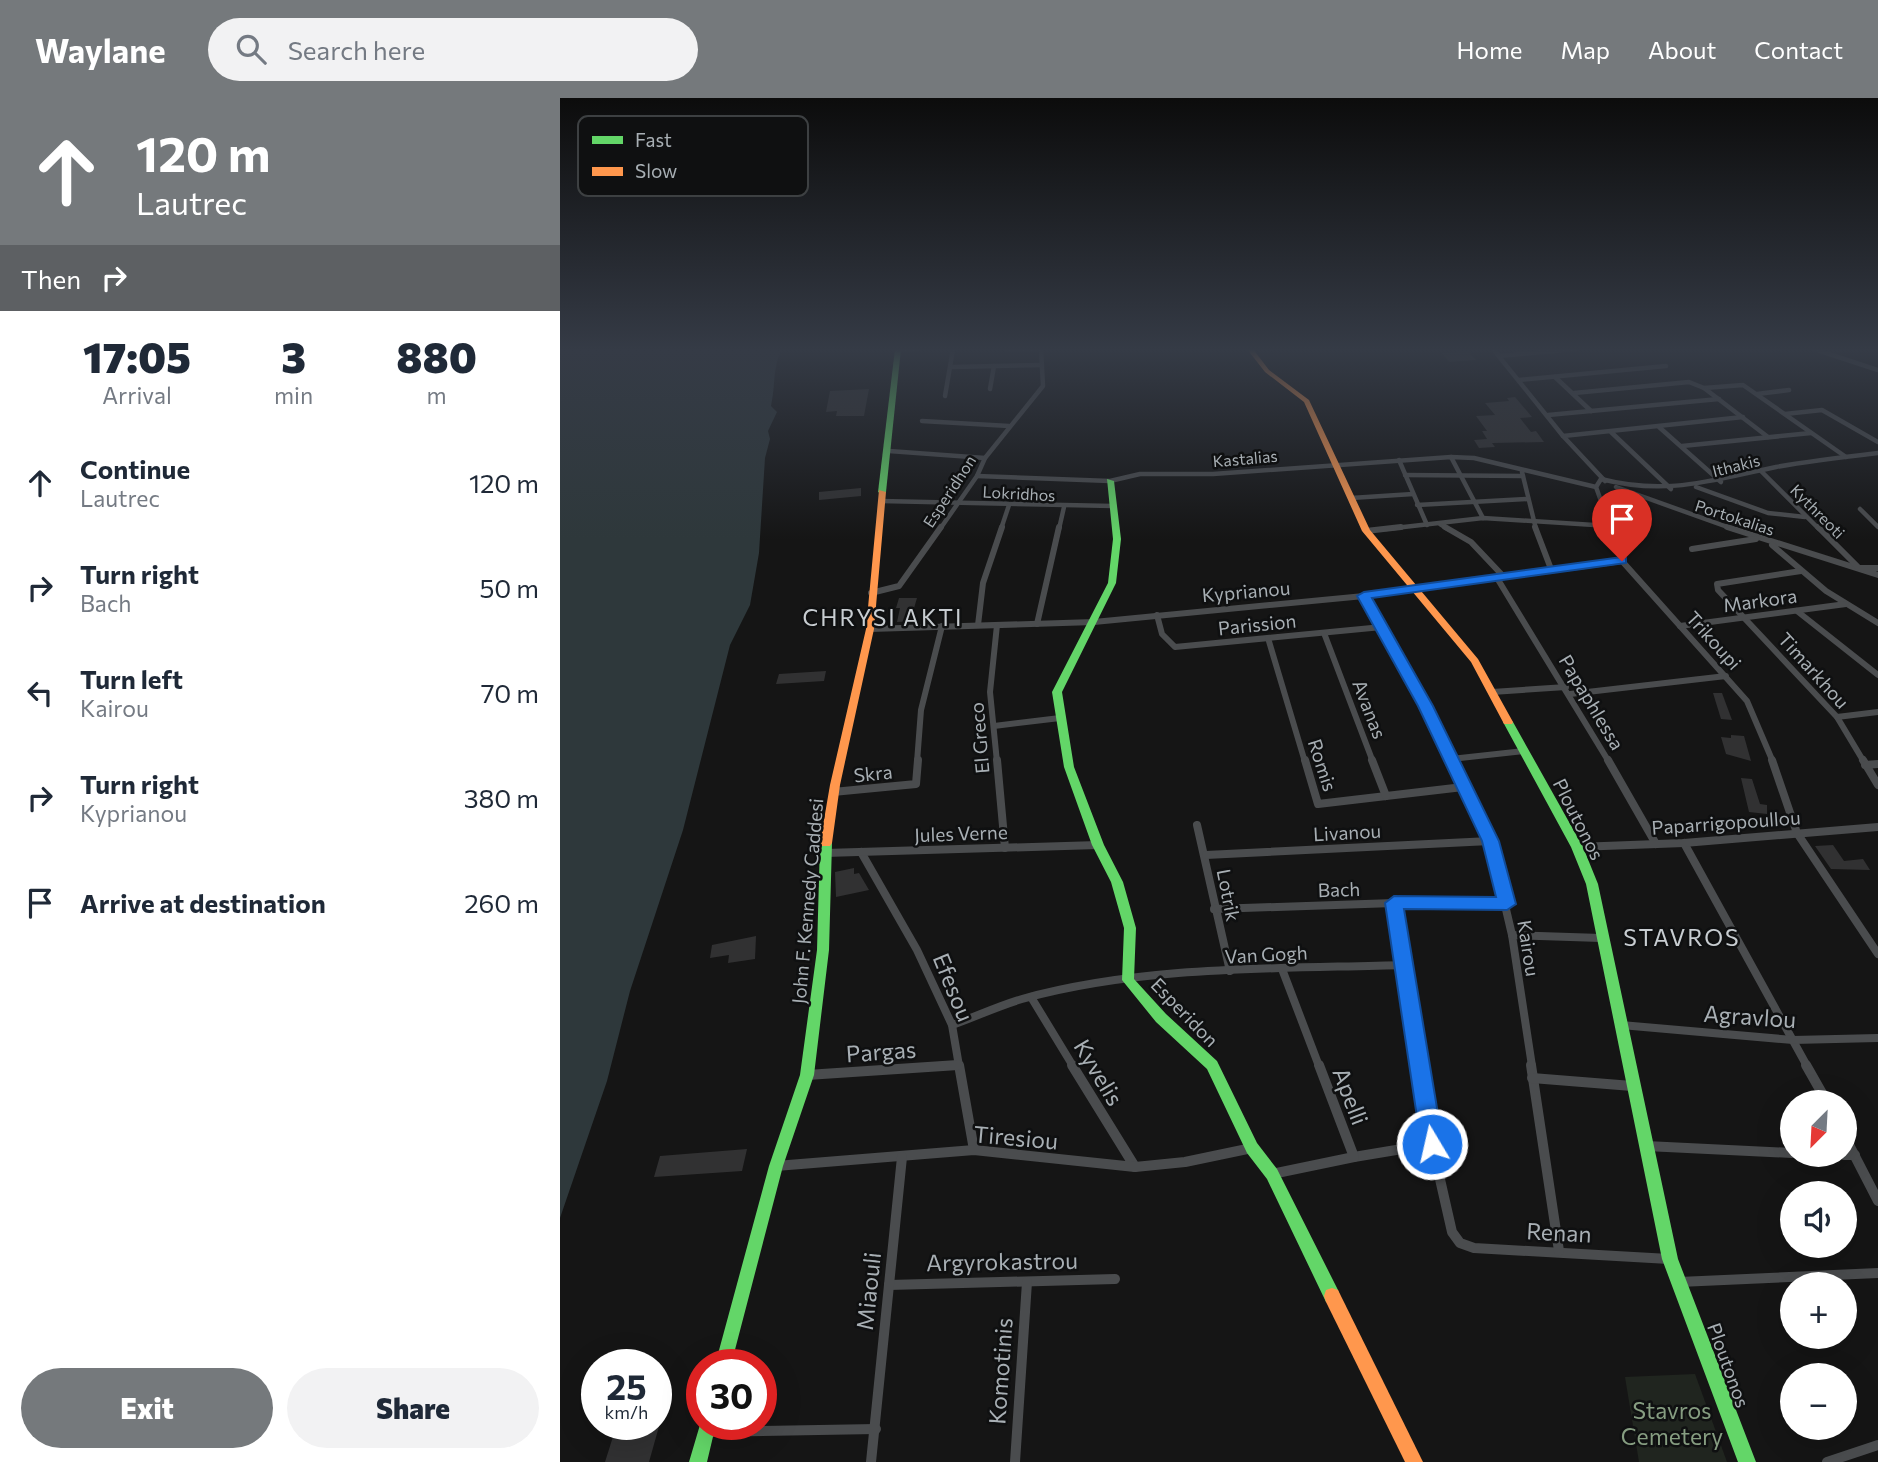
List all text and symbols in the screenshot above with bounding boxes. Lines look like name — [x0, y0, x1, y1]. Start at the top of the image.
search box — [208, 18, 698, 81]
text: Waylane — [35, 29, 166, 70]
icon: search — [232, 30, 270, 68]
text: Search here — [288, 34, 425, 65]
text: Home — [1457, 35, 1523, 64]
text: Map — [1561, 35, 1610, 64]
text: About — [1648, 35, 1716, 64]
text: Contact — [1754, 35, 1843, 64]
legend — [578, 116, 808, 196]
text: 120 m — [136, 122, 270, 182]
icon: ahead — [21, 126, 112, 217]
text: Fast — [635, 128, 672, 151]
text: Slow — [635, 159, 677, 182]
text: Lautrec — [136, 182, 247, 222]
icon: right — [95, 259, 133, 297]
text: Then — [21, 263, 81, 294]
text: 17:05 — [83, 330, 191, 382]
text: 3 — [281, 330, 306, 382]
text: 880 — [396, 330, 477, 382]
text: Arrival — [102, 381, 172, 409]
text: min — [274, 381, 313, 409]
text: m — [427, 381, 447, 409]
street label: Kastalias — [1212, 446, 1278, 470]
street label: Ithakis — [1710, 450, 1762, 480]
street label: Esperidhon — [919, 451, 979, 531]
text: Continue — [80, 453, 190, 484]
icon: ahead — [21, 464, 59, 502]
text: 120 m — [469, 467, 539, 498]
street label: Kythreoti — [1787, 480, 1849, 542]
street label: Lokridhos — [982, 482, 1056, 504]
text: Lautrec — [80, 484, 160, 512]
pin — [1592, 489, 1652, 561]
street label: Portokalias — [1693, 495, 1777, 539]
icon: arrive — [1603, 500, 1641, 538]
text: Turn right — [80, 558, 199, 589]
icon: right — [21, 569, 59, 607]
text: 50 m — [479, 572, 539, 603]
street label: Kyprianou — [1201, 576, 1291, 606]
street label: Markora — [1722, 583, 1798, 617]
text: Bach — [80, 589, 131, 617]
district label: CHRYSI AKTI — [802, 603, 964, 631]
street label: Trikoupi — [1682, 606, 1746, 674]
street label: Parission — [1217, 608, 1297, 640]
street label: Timarkhou — [1774, 627, 1854, 713]
street label: Papaphlessa — [1555, 650, 1629, 754]
text: Turn left — [80, 663, 183, 694]
icon: left — [21, 674, 59, 712]
street label: Avanas — [1348, 676, 1392, 742]
text: 70 m — [481, 677, 539, 708]
text: Kairou — [80, 694, 149, 722]
street label: El Greco — [964, 701, 994, 775]
street label: Romis — [1304, 736, 1342, 794]
street label: Skra — [853, 760, 893, 786]
text: Turn right — [80, 768, 199, 799]
street label: Ploutonos — [1549, 774, 1609, 864]
icon: right — [21, 779, 59, 817]
text: 380 m — [464, 782, 539, 813]
street label: John F. Kennedy Caddesi — [787, 797, 827, 1005]
text: Kyprianou — [80, 799, 187, 827]
street label: Paparrigopoullou — [1651, 805, 1801, 839]
street label: Livanou — [1312, 819, 1382, 845]
street label: Jules Verne — [914, 820, 1008, 846]
street label: Lotrik — [1213, 867, 1245, 923]
street label: Bach — [1317, 877, 1361, 901]
icon: arrive — [21, 884, 59, 922]
text: Arrive at destination — [80, 887, 326, 918]
text: 260 m — [464, 887, 539, 918]
street label: Kairou — [1513, 918, 1545, 978]
district label: STAVROS — [1623, 923, 1741, 951]
street label: Van Gogh — [1224, 940, 1308, 968]
street label: Efesou — [928, 949, 980, 1025]
street label: Esperidon — [1147, 973, 1223, 1051]
street label: Agravlou — [1703, 999, 1797, 1033]
street label: Kyvelis — [1068, 1034, 1130, 1110]
street label: Pargas — [845, 1035, 917, 1067]
street label: Apelli — [1327, 1063, 1375, 1129]
north arrow — [1780, 1090, 1857, 1167]
map controls — [1780, 1090, 1857, 1440]
position arrow — [1395, 1107, 1469, 1181]
street label: Tiresiou — [973, 1119, 1059, 1155]
button: sound — [1780, 1181, 1857, 1258]
street label: Renan — [1526, 1216, 1592, 1248]
street label: Argyrokastrou — [926, 1246, 1078, 1276]
street label: Miaouli — [850, 1251, 886, 1331]
button: + — [1780, 1272, 1857, 1349]
street label: Komotinis — [982, 1317, 1018, 1425]
street label: Ploutonos — [1703, 1320, 1755, 1410]
speed limit sign: 30 — [686, 1349, 777, 1440]
button: − — [1780, 1363, 1857, 1440]
text: 25 — [606, 1364, 647, 1407]
button: Exit — [21, 1368, 273, 1448]
button: Share — [287, 1368, 539, 1448]
park label: Stavros Cemetery — [1621, 1396, 1723, 1450]
text: km/h — [605, 1401, 648, 1423]

